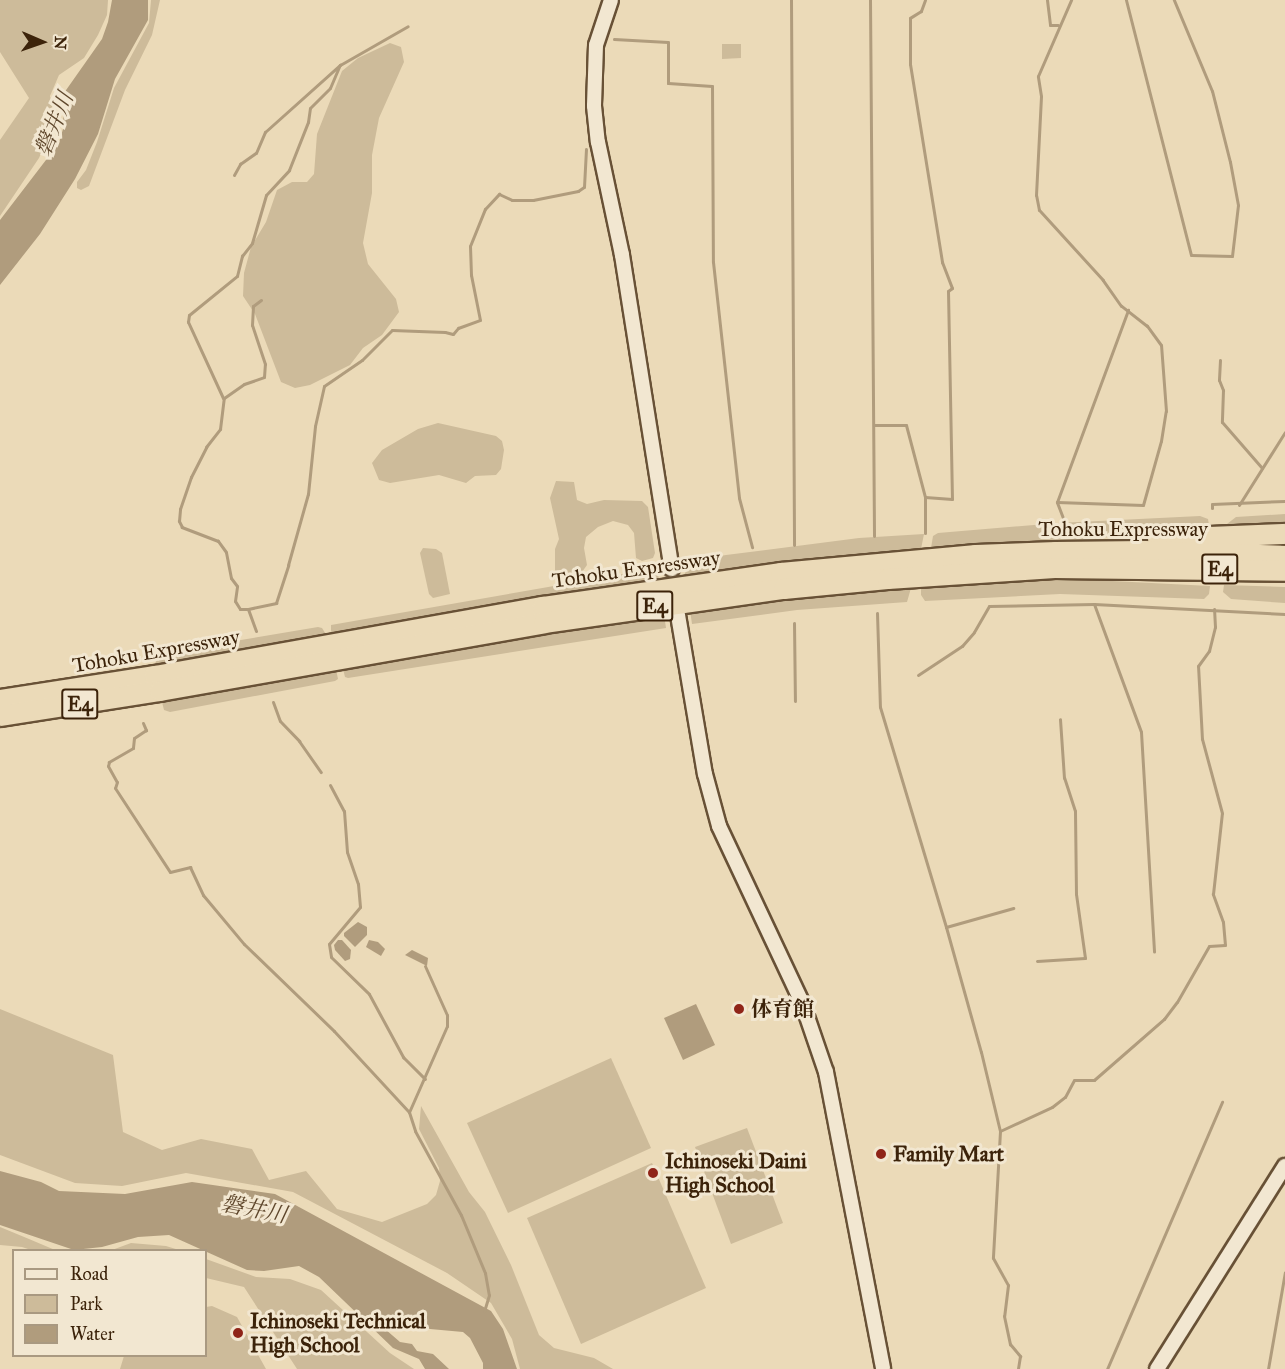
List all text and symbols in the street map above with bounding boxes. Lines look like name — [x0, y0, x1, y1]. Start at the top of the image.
north arrow — [12, 12, 72, 72]
text: N — [51, 36, 70, 50]
water label: 磐井川 — [29, 88, 79, 160]
street label: Tohoku Expressway — [1038, 516, 1208, 542]
street label: Tohoku Expressway — [550, 545, 722, 593]
road number: E4 — [1200, 552, 1240, 586]
road number: E4 — [636, 589, 674, 623]
street label: Tohoku Expressway — [70, 624, 242, 678]
road number: E4 — [60, 687, 100, 721]
place label: 体育館 — [751, 996, 814, 1022]
marker: 体育館 — [732, 1002, 746, 1016]
place label: Family Mart — [893, 1141, 1004, 1167]
marker: Family Mart — [874, 1147, 888, 1161]
place label: Ichinoseki Daini High School — [665, 1148, 807, 1198]
marker: Ichinoseki Daini High School — [646, 1166, 660, 1180]
water label: 磐井川 — [219, 1190, 289, 1228]
legend — [12, 1249, 207, 1357]
text: Road — [70, 1263, 108, 1285]
text: Park — [70, 1293, 103, 1315]
place label: Ichinoseki Technical High School — [250, 1308, 426, 1358]
text: Water — [70, 1323, 114, 1345]
marker: Ichinoseki Technical High School — [231, 1326, 245, 1340]

